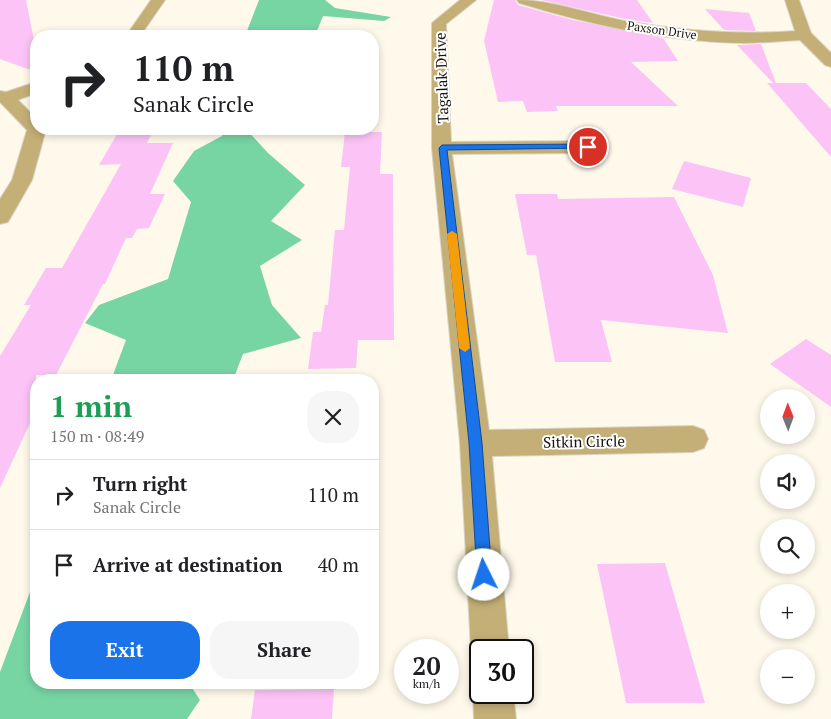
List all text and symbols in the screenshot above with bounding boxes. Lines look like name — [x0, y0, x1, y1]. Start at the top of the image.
street label: Paxson Drive — [626, 18, 698, 42]
street label: Tagalak Drive — [429, 32, 453, 124]
text: 110 m — [133, 45, 234, 91]
icon: right — [50, 50, 115, 115]
text: Sanak Circle — [133, 89, 254, 118]
pin — [567, 126, 609, 168]
icon: arrive — [574, 133, 602, 161]
text: 1 min — [50, 386, 132, 426]
north arrow — [760, 389, 815, 444]
map controls — [760, 389, 815, 704]
button: close — [307, 391, 359, 443]
text: 150 m · 08:49 — [50, 425, 144, 447]
street label: Sitkin Circle — [543, 430, 625, 452]
button: sound — [760, 454, 815, 509]
text: Turn right — [93, 471, 187, 496]
icon: right — [50, 481, 78, 509]
text: 110 m — [308, 482, 359, 507]
text: Sanak Circle — [93, 496, 181, 518]
button: search — [760, 519, 815, 574]
position arrow — [457, 548, 509, 600]
icon: arrive — [50, 551, 78, 579]
text: Arrive at destination — [93, 552, 282, 577]
text: 40 m — [318, 552, 359, 577]
button: + — [760, 584, 815, 639]
button: Exit — [50, 621, 200, 679]
button: Share — [210, 621, 359, 679]
speed limit sign: 30 — [469, 639, 534, 704]
text: 20 — [412, 649, 441, 682]
button: − — [760, 649, 815, 704]
text: km/h — [413, 676, 440, 691]

